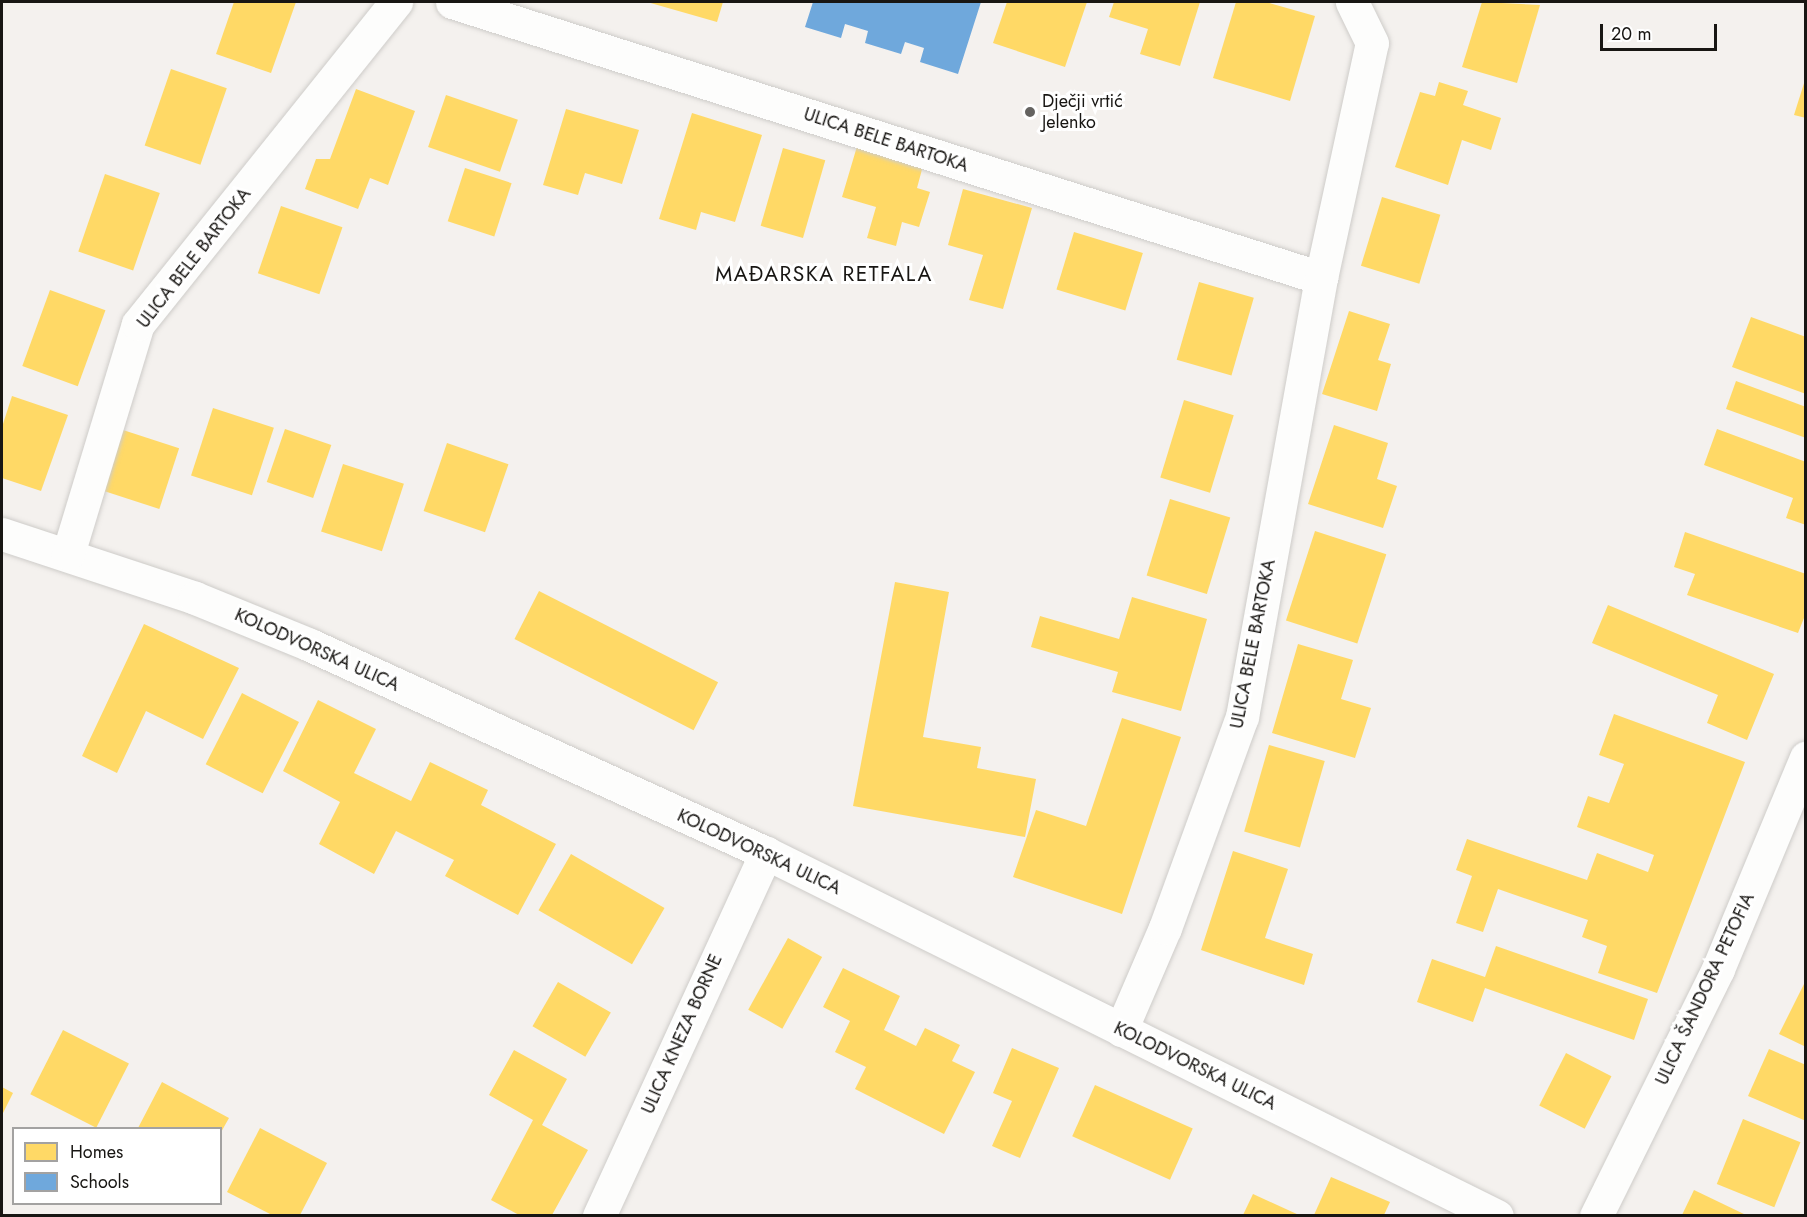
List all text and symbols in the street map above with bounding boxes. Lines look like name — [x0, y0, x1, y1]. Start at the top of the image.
scale bar — [1603, 12, 1720, 50]
text: 20 m — [1611, 21, 1651, 47]
place label: Dječji vrtić Jelenko — [1042, 91, 1123, 134]
street label: ULICA BELE BARTOKA — [801, 103, 971, 177]
marker: Dječji vrtić Jelenko — [1023, 105, 1037, 119]
street label: ULICA BELE BARTOKA — [133, 184, 255, 332]
district label: MAĐARSKA RETFALA — [715, 261, 933, 287]
street label: ULICA BELE BARTOKA — [1226, 558, 1280, 730]
street label: KOLODVORSKA ULICA — [231, 604, 403, 696]
street label: KOLODVORSKA ULICA — [674, 805, 844, 899]
street label: ULICA ŠANDORA PETOFIA — [1651, 890, 1759, 1088]
street label: ULICA KNEZA BORNE — [637, 951, 727, 1117]
street label: KOLODVORSKA ULICA — [1110, 1017, 1280, 1115]
legend — [12, 1127, 222, 1205]
text: Homes — [70, 1139, 123, 1165]
text: Schools — [70, 1169, 129, 1195]

